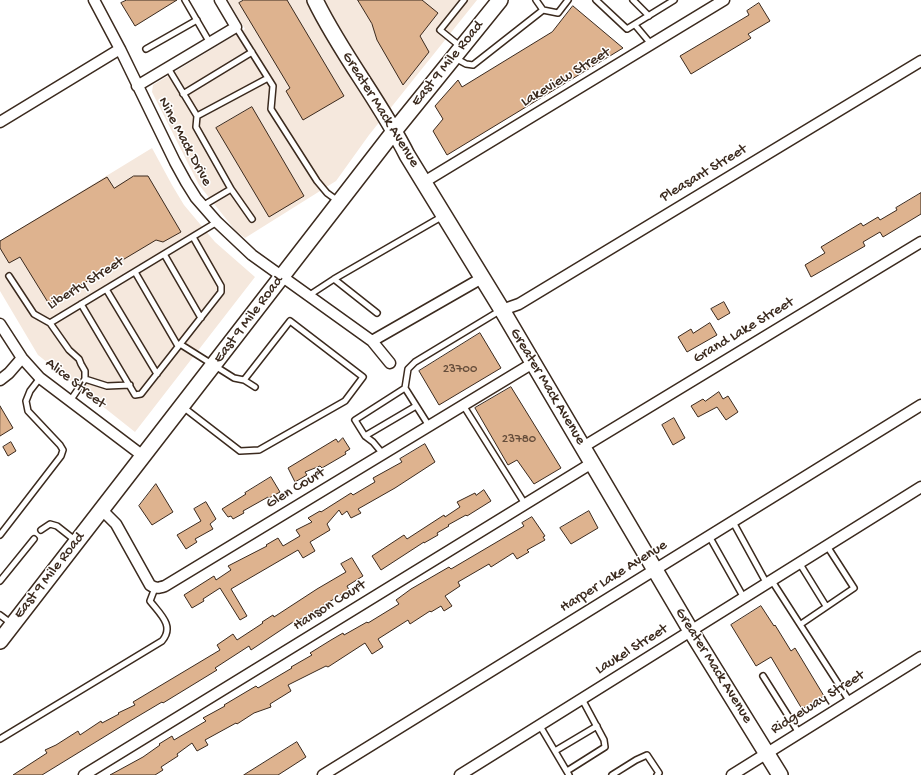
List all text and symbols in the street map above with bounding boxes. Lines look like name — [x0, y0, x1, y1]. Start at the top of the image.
street label: East 9 Mile Road — [408, 18, 488, 110]
street label: Lakeview Street — [518, 44, 614, 112]
street label: Greater Mack Avenue — [337, 49, 423, 171]
street label: Nine Mack Drive — [153, 94, 215, 190]
street label: Pleasant Street — [657, 141, 751, 207]
street label: Liberty Street — [44, 253, 128, 315]
street label: East 9 Mile Road — [210, 273, 288, 367]
street label: Grand Lake Street — [690, 294, 798, 368]
street label: Greater Mack Avenue — [505, 325, 589, 449]
street label: Alice Street — [41, 355, 109, 413]
house number: 23700 — [443, 362, 477, 378]
house number: 23780 — [502, 432, 536, 448]
street label: Glen Court — [263, 464, 329, 514]
street label: East 9 Mile Road — [11, 529, 89, 623]
street label: Harper Lake Avenue — [557, 537, 671, 617]
street label: Hanson Court — [290, 577, 370, 635]
street label: Greater Mack Avenue — [670, 605, 756, 727]
street label: Laukel Street — [592, 621, 672, 679]
street label: Ridgeway Street — [768, 667, 868, 739]

